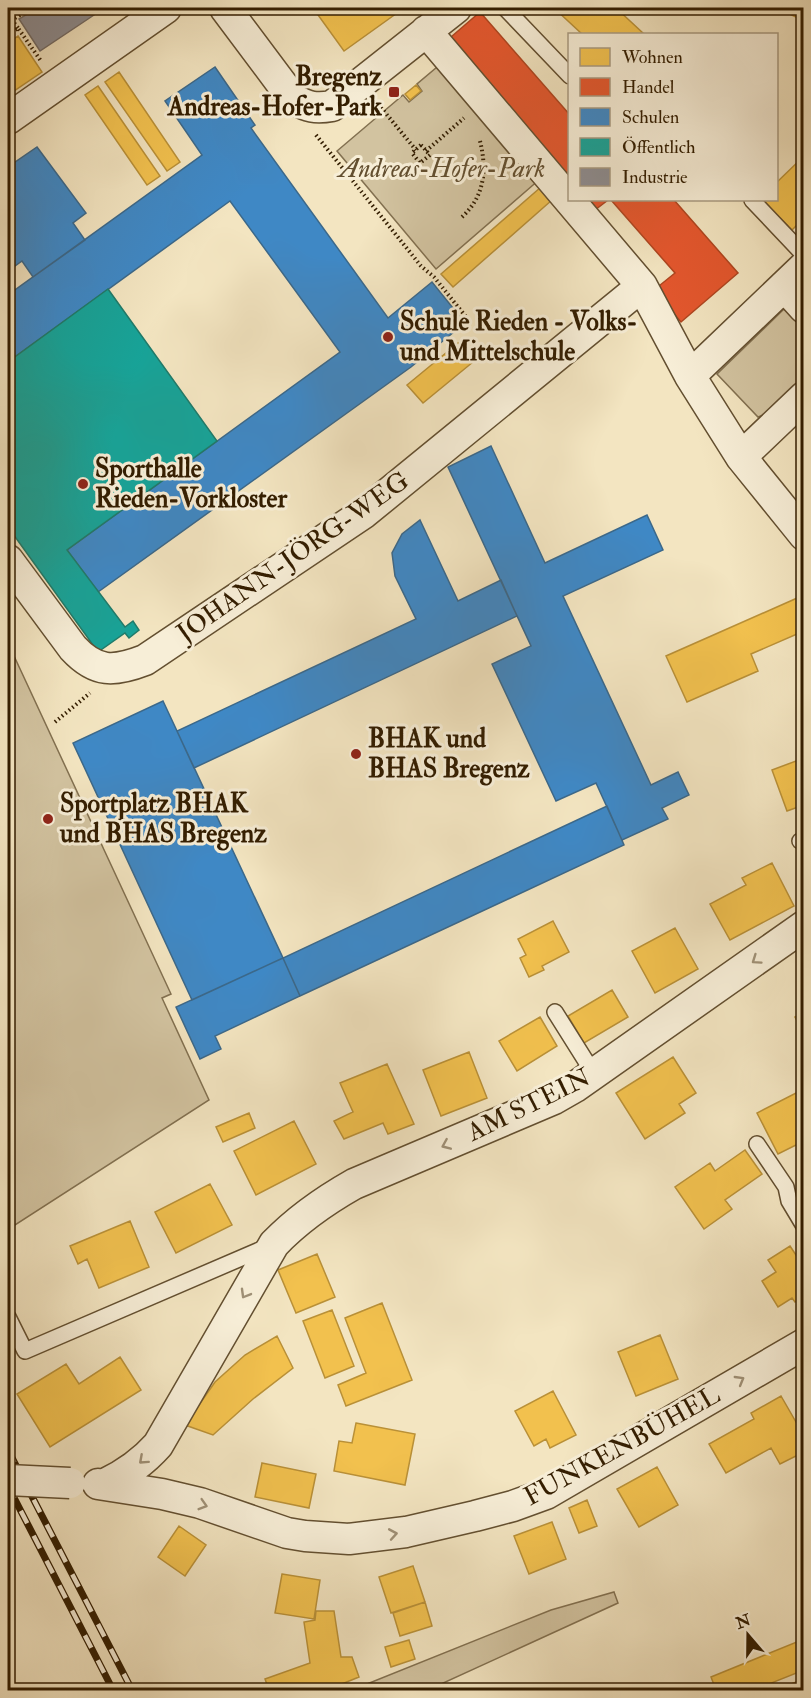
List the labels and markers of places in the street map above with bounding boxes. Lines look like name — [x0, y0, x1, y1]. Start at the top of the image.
place label: Bregenz Andreas-Hofer-Park — [167, 61, 383, 123]
marker: Bregenz Andreas-Hofer-Park — [387, 85, 401, 99]
place label: Schule Rieden - Volks- und Mittelschule — [399, 306, 637, 368]
marker: Schule Rieden - Volks- und Mittelschule — [381, 330, 395, 344]
place label: Sporthalle Rieden-Vorkloster — [95, 453, 287, 515]
marker: Sporthalle Rieden-Vorkloster — [76, 477, 90, 491]
place label: BHAK und BHAS Bregenz — [368, 723, 530, 786]
marker: BHAK und BHAS Bregenz — [349, 747, 363, 761]
place label: Sportplatz BHAK und BHAS Bregenz — [59, 788, 267, 851]
marker: Sportplatz BHAK und BHAS Bregenz — [41, 812, 55, 826]

